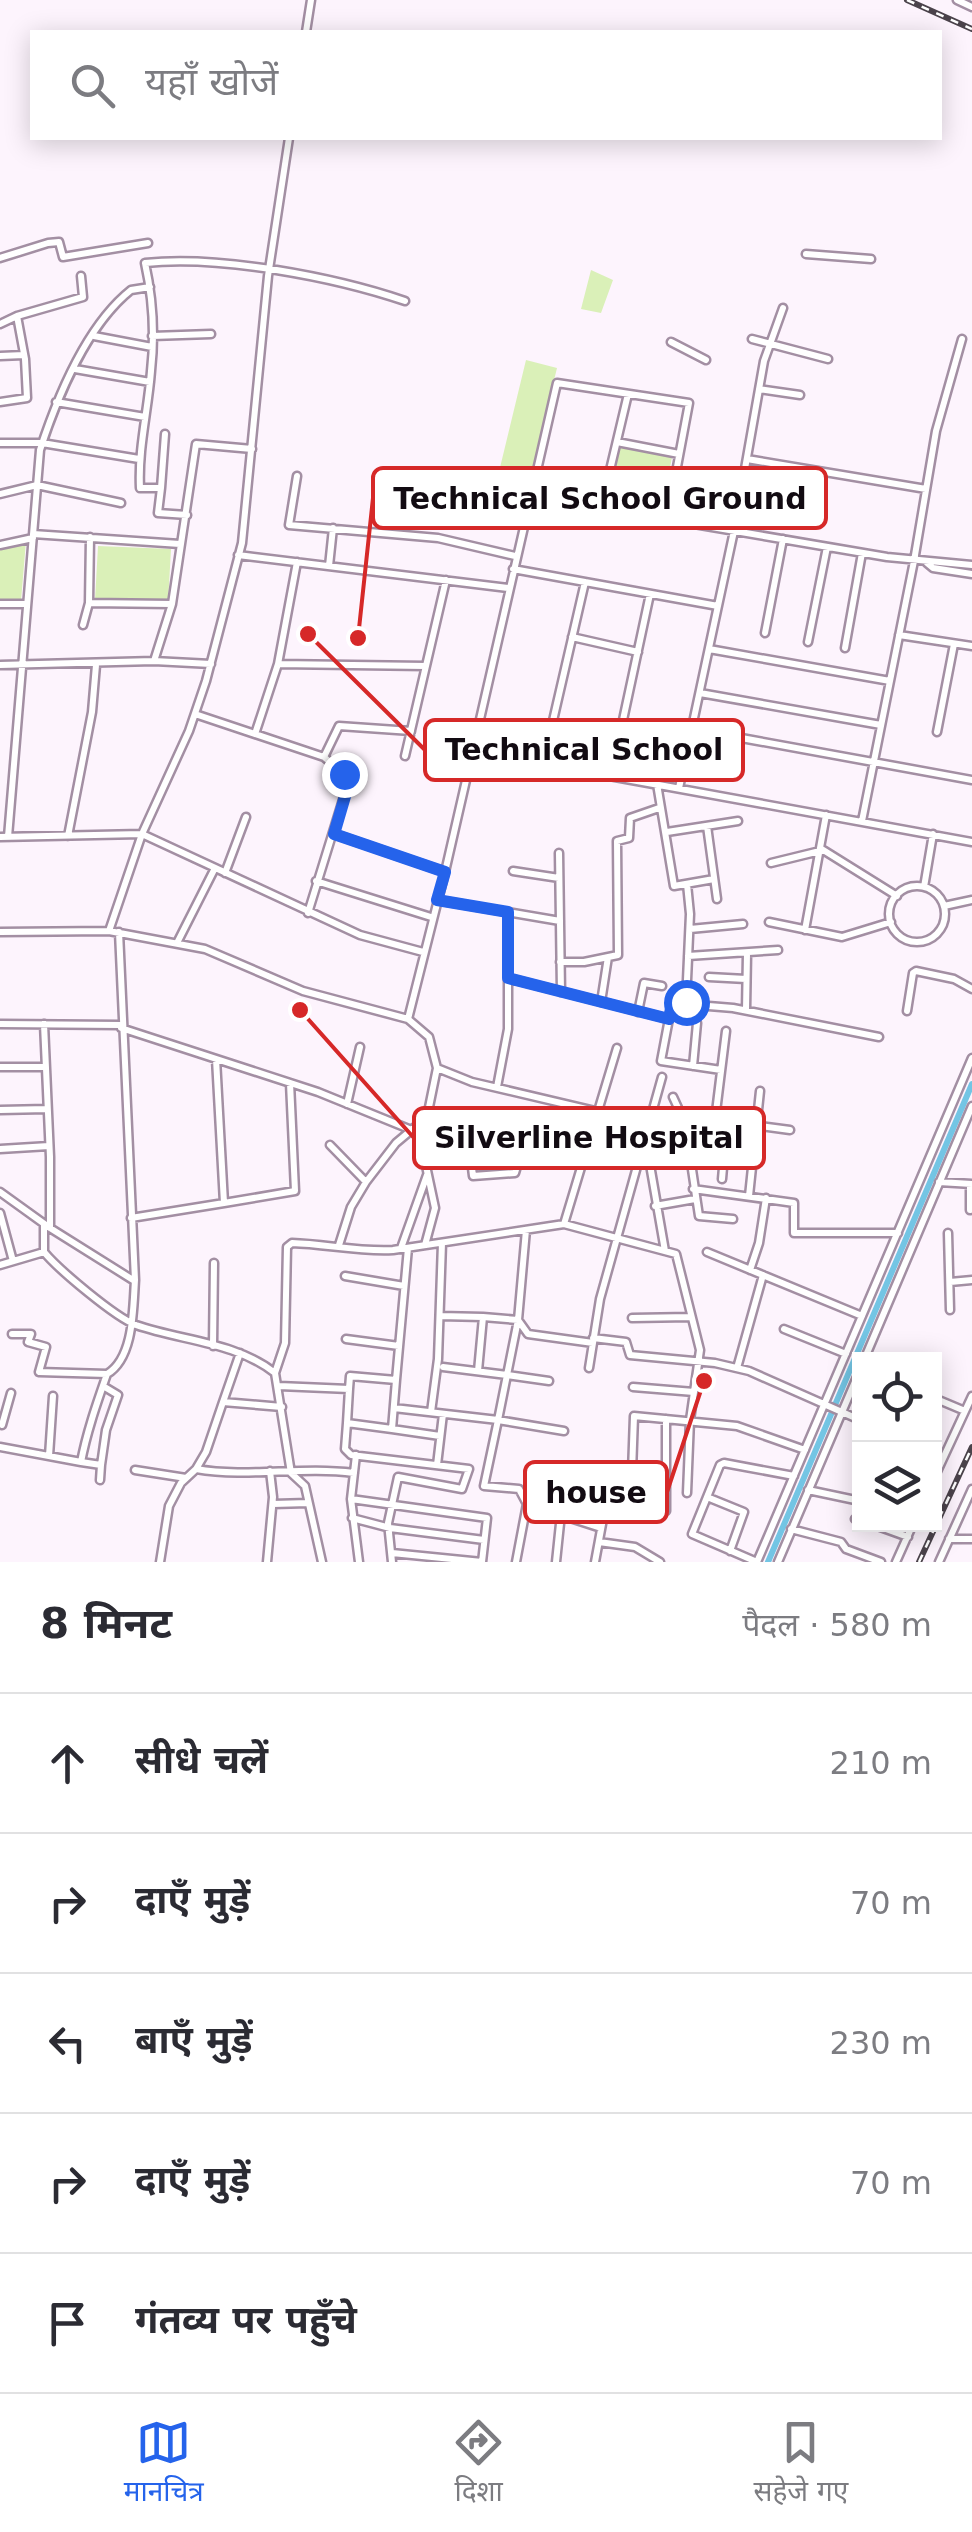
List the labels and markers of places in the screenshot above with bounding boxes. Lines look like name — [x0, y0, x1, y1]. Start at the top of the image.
callout: Technical School Ground — [373, 468, 826, 528]
callout: Technical School — [425, 720, 743, 780]
callout: Silverline Hospital — [414, 1108, 764, 1168]
callout: house — [525, 1462, 667, 1522]

